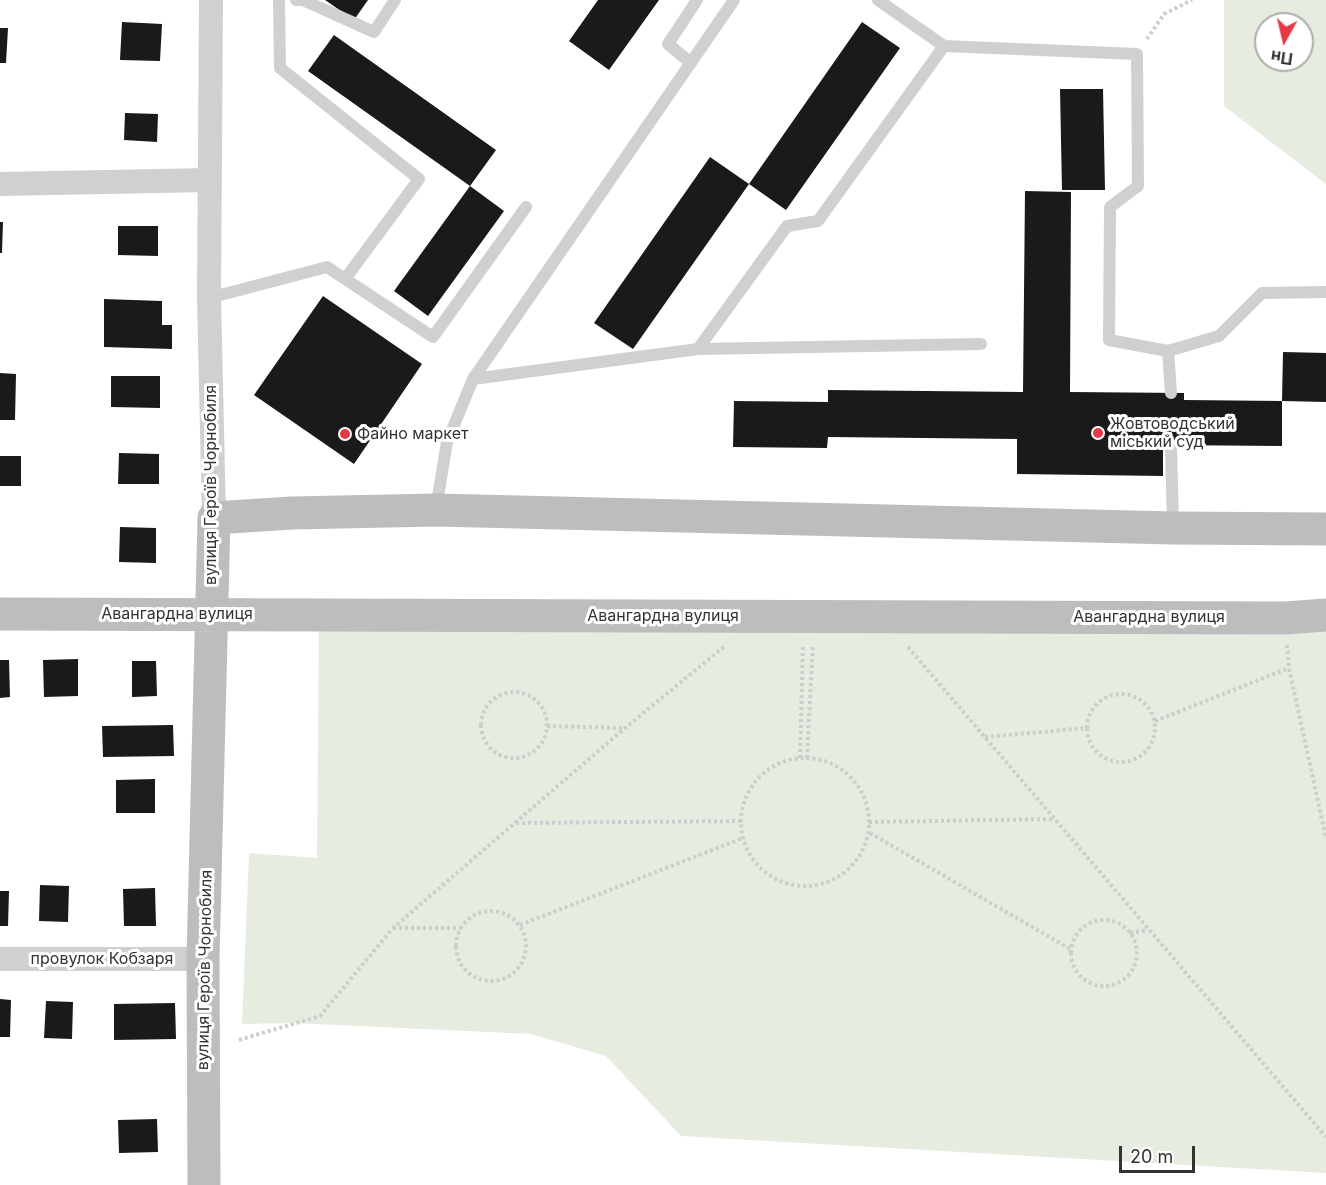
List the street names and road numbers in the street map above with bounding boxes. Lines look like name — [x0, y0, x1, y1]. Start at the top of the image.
street label: вулиця Героїв Чорнобиля — [201, 385, 221, 585]
street label: Авангардна вулиця — [101, 604, 253, 624]
street label: Авангардна вулиця — [587, 606, 739, 626]
street label: Авангардна вулиця — [1073, 607, 1225, 627]
street label: вулиця Героїв Чорнобиля — [194, 870, 216, 1070]
street label: провулок Кобзаря — [31, 949, 173, 969]

